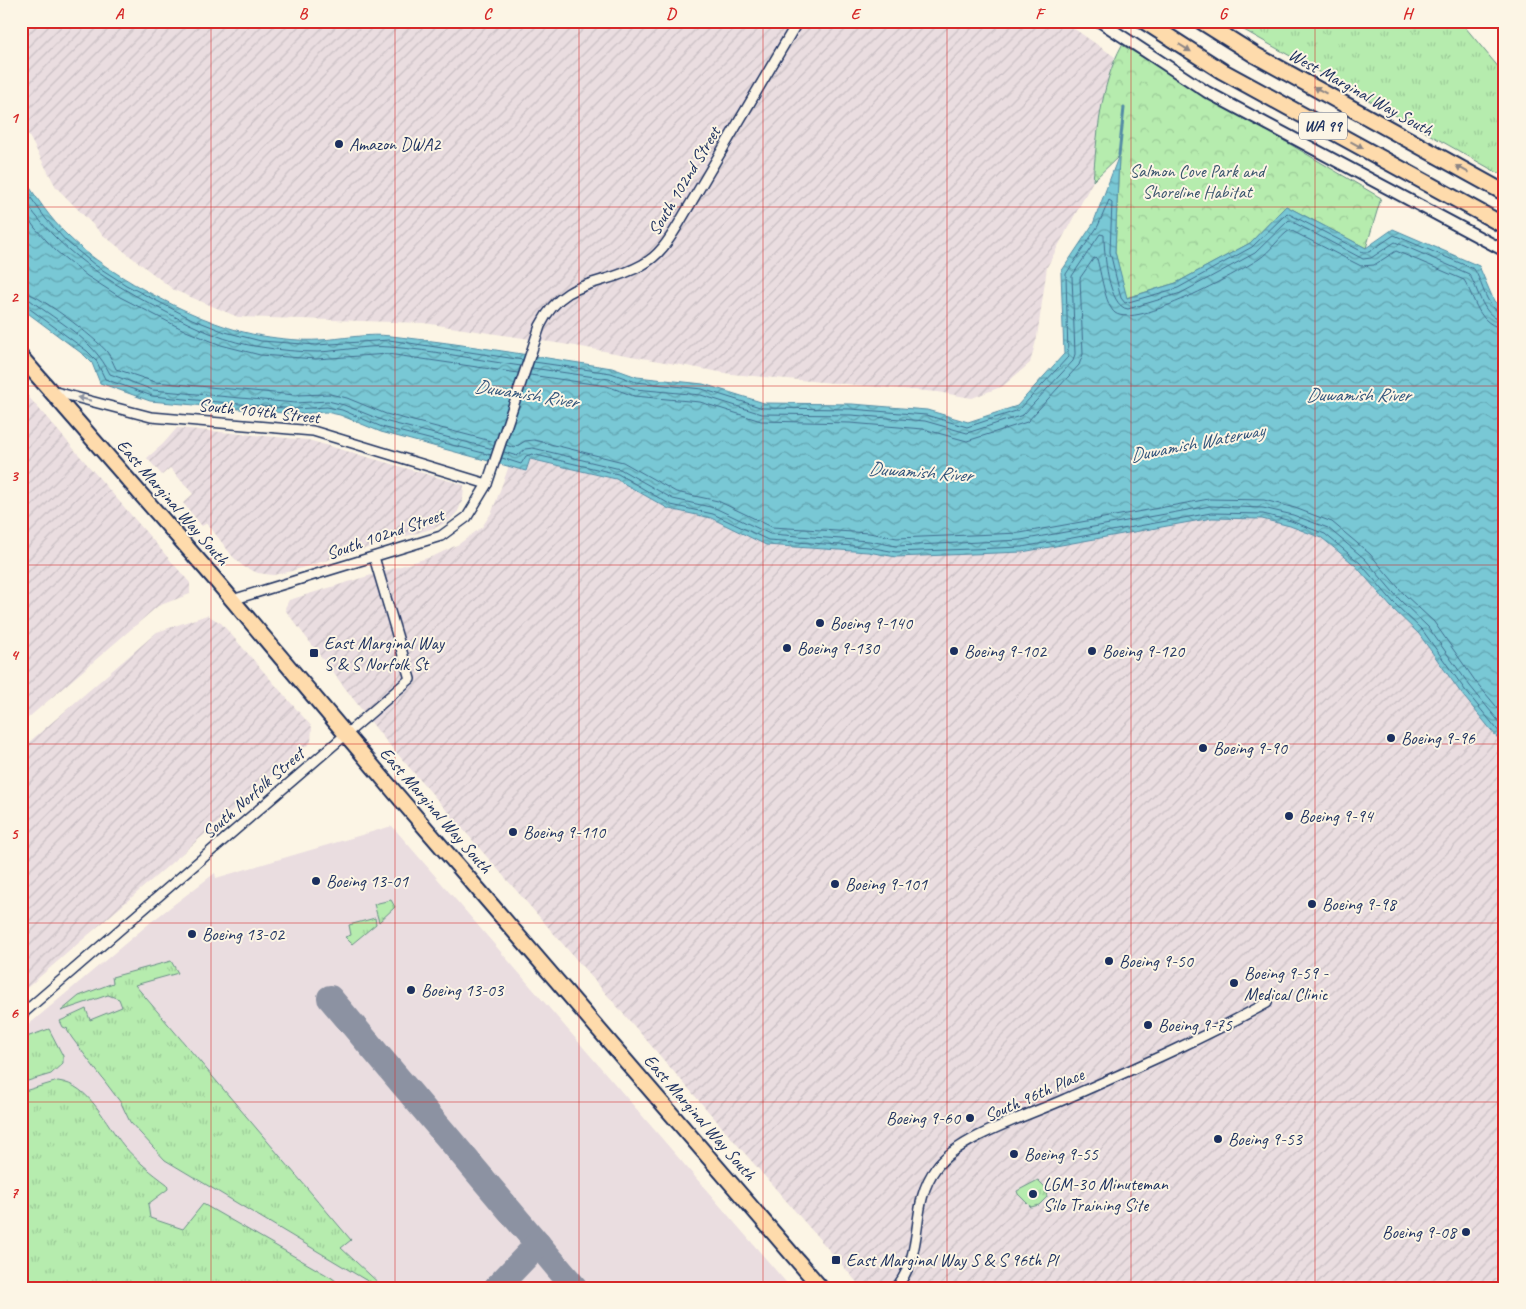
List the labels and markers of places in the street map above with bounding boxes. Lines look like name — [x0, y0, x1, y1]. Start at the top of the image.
place label: Amazon DWA2 — [349, 133, 442, 155]
marker: Amazon DWA2 — [333, 138, 345, 150]
place label: Boeing 9-140 — [830, 612, 914, 634]
marker: Boeing 9-140 — [814, 617, 826, 629]
place label: East Marginal Way S & S Norfolk St — [324, 632, 446, 675]
place label: Boeing 9-130 — [797, 637, 881, 659]
place label: Boeing 9-102 — [964, 640, 1048, 662]
place label: Boeing 9-120 — [1102, 640, 1186, 662]
marker: Boeing 9-130 — [781, 642, 793, 654]
marker: Boeing 9-102 — [948, 645, 960, 657]
marker: Boeing 9-120 — [1086, 645, 1098, 657]
marker: East Marginal Way S & S Norfolk St — [308, 647, 320, 659]
place label: Boeing 9-96 — [1401, 727, 1476, 749]
marker: Boeing 9-96 — [1385, 732, 1397, 744]
place label: Boeing 9-90 — [1213, 737, 1289, 759]
marker: Boeing 9-90 — [1197, 742, 1209, 754]
place label: Boeing 9-94 — [1299, 805, 1375, 827]
marker: Boeing 9-94 — [1283, 810, 1295, 822]
place label: Boeing 9-110 — [523, 821, 607, 843]
marker: Boeing 9-110 — [507, 826, 519, 838]
place label: Boeing 13-01 — [326, 870, 409, 892]
place label: Boeing 9-101 — [845, 873, 928, 895]
marker: Boeing 13-01 — [310, 875, 322, 887]
marker: Boeing 9-101 — [829, 878, 841, 890]
place label: Boeing 9-98 — [1322, 893, 1398, 915]
marker: Boeing 9-98 — [1306, 898, 1318, 910]
place label: Boeing 13-02 — [202, 923, 286, 945]
marker: Boeing 13-02 — [186, 928, 198, 940]
place label: Boeing 9-50 — [1119, 950, 1195, 972]
marker: Boeing 9-50 — [1103, 955, 1115, 967]
place label: Boeing 9-59 - Medical Clinic — [1244, 962, 1329, 1005]
marker: Boeing 9-59 - Medical Clinic — [1228, 977, 1240, 989]
place label: Boeing 13-03 — [421, 979, 505, 1001]
marker: Boeing 13-03 — [405, 984, 417, 996]
place label: Boeing 9-75 — [1158, 1014, 1233, 1036]
marker: Boeing 9-75 — [1142, 1019, 1154, 1031]
place label: Boeing 9-60 — [886, 1107, 962, 1129]
marker: Boeing 9-60 — [964, 1112, 976, 1124]
place label: Boeing 9-53 — [1228, 1128, 1304, 1150]
marker: Boeing 9-53 — [1212, 1133, 1224, 1145]
place label: Boeing 9-55 — [1024, 1143, 1099, 1165]
marker: Boeing 9-55 — [1008, 1148, 1020, 1160]
place label: LGM-30 Minuteman Silo Training Site — [1043, 1173, 1169, 1216]
marker: LGM-30 Minuteman Silo Training Site — [1027, 1188, 1039, 1200]
place label: Boeing 9-08 — [1382, 1221, 1458, 1243]
marker: Boeing 9-08 — [1460, 1226, 1472, 1238]
place label: East Marginal Way S & S 96th Pl — [846, 1249, 1060, 1271]
marker: East Marginal Way S & S 96th Pl — [830, 1254, 842, 1266]

